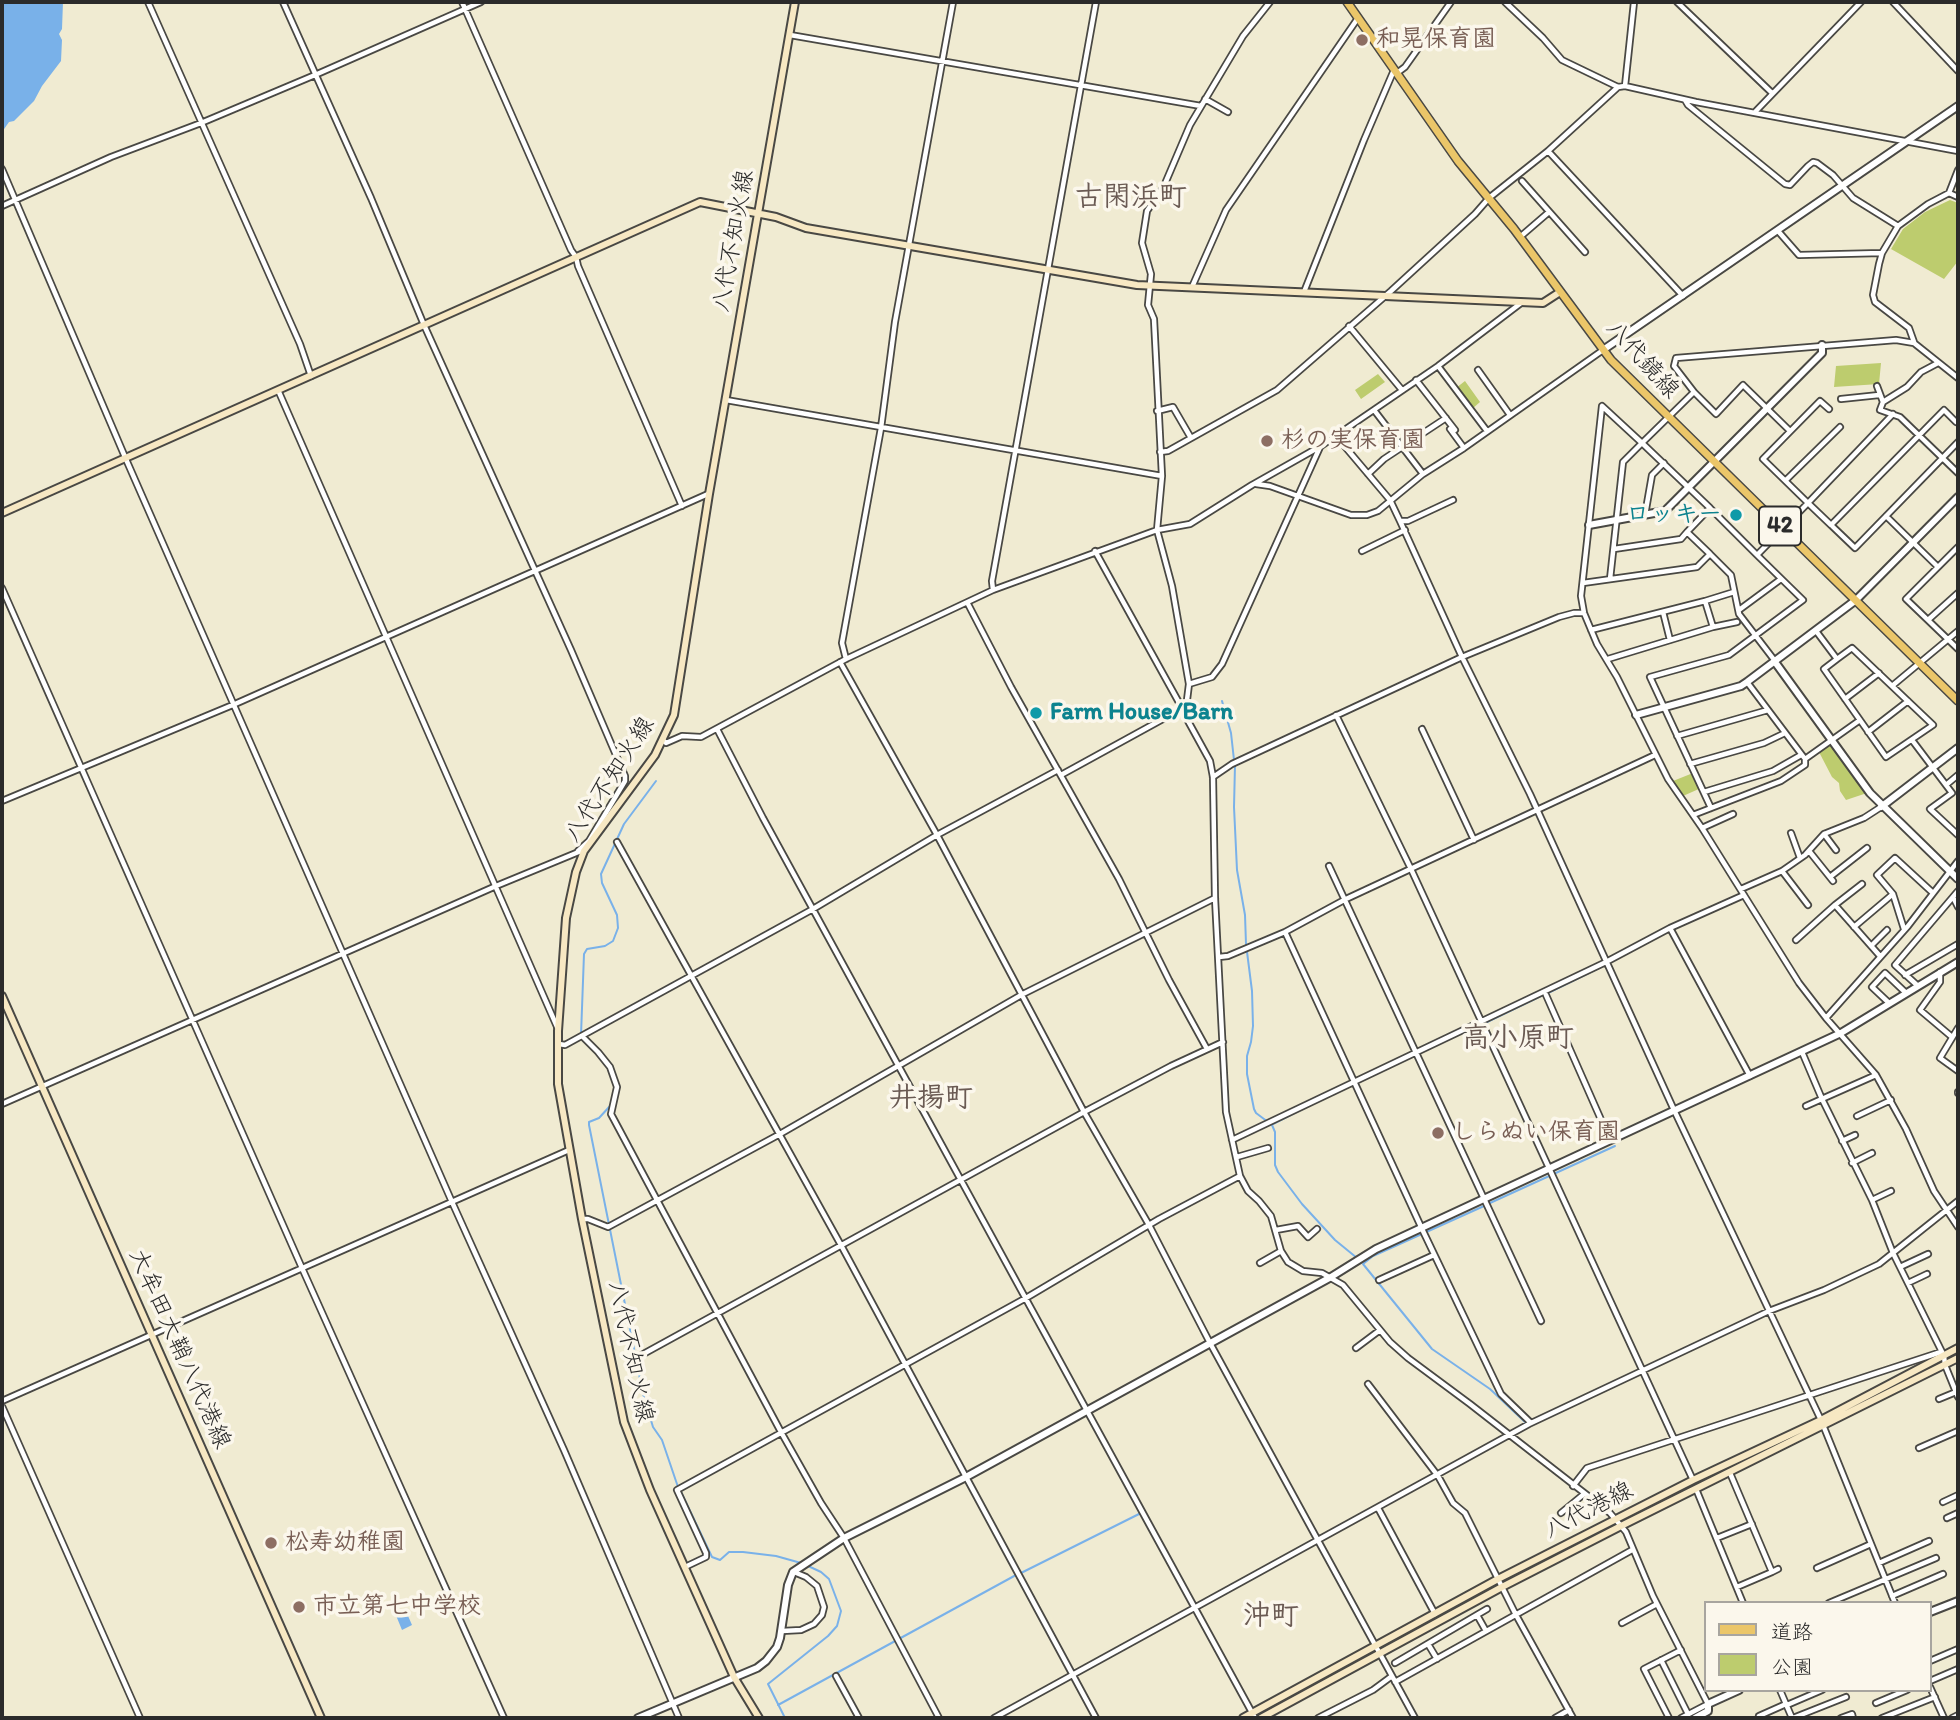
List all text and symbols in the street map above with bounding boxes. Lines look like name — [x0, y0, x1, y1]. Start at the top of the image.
place label: 和晃保育園 — [1376, 26, 1496, 54]
marker: 和晃保育園 — [1354, 32, 1370, 48]
street label: 八代不知火線 — [707, 168, 761, 314]
district label: 古閑浜町 — [1075, 181, 1187, 215]
street label: 八代鏡線 — [1599, 315, 1685, 405]
place label: 杉の実保育園 — [1281, 427, 1425, 455]
marker: 杉の実保育園 — [1259, 433, 1275, 449]
place label: ロッキー — [1626, 501, 1722, 529]
road number: 42 — [1759, 506, 1801, 546]
marker: ロッキー — [1728, 507, 1744, 523]
place label: Farm House/Barn — [1050, 699, 1233, 727]
marker: Farm House/Barn — [1028, 705, 1044, 721]
street label: 八代不知火線 — [559, 712, 661, 848]
district label: 高小原町 — [1462, 1022, 1574, 1056]
district label: 井揚町 — [889, 1082, 973, 1116]
place label: しらぬい保育園 — [1452, 1119, 1620, 1147]
marker: しらぬい保育園 — [1430, 1125, 1446, 1141]
street label: 大牟田大鞘八代港線 — [122, 1244, 236, 1454]
street label: 八代不知火線 — [601, 1279, 659, 1425]
street label: 八代港線 — [1540, 1476, 1638, 1546]
place label: 松寿幼稚園 — [285, 1529, 405, 1557]
marker: 松寿幼稚園 — [263, 1535, 279, 1551]
place label: 市立第七中学校 — [313, 1593, 481, 1621]
marker: 市立第七中学校 — [291, 1599, 307, 1615]
district label: 沖町 — [1243, 1600, 1299, 1634]
legend — [1704, 1601, 1932, 1692]
text: 道路 — [1771, 1619, 1813, 1644]
text: 公園 — [1771, 1654, 1813, 1679]

